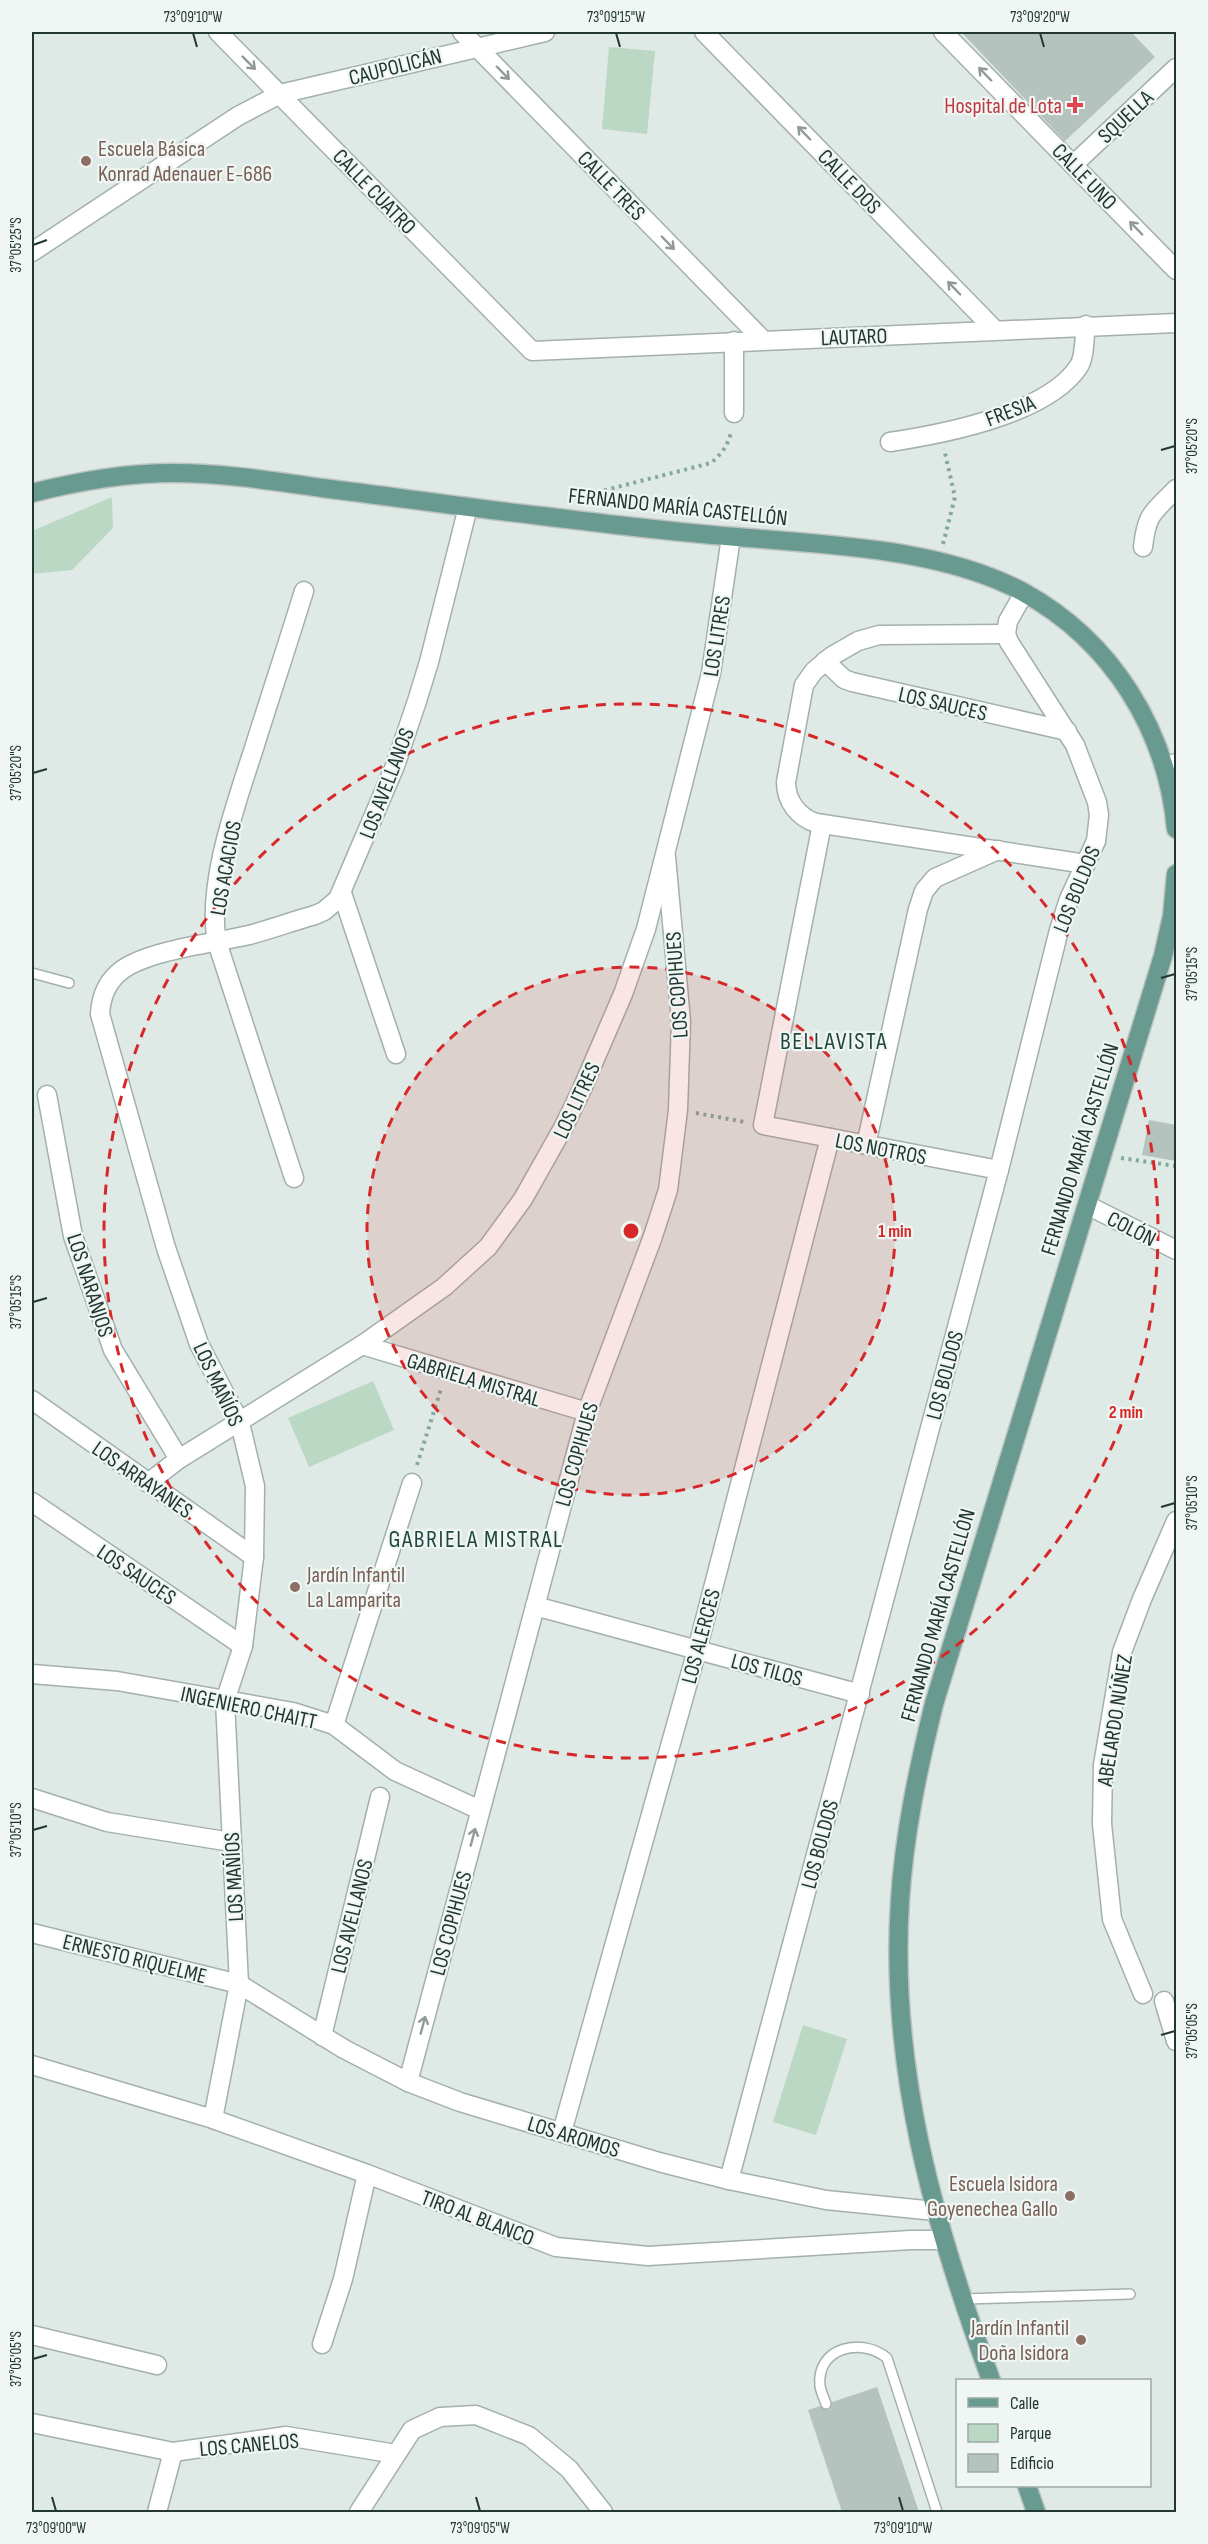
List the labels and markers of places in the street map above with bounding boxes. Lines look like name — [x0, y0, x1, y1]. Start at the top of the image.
place label: Hospital de Lota — [944, 93, 1062, 120]
marker: Hospital de Lota — [1066, 96, 1084, 114]
place label: Escuela Básica Konrad Adenauer E-686 — [98, 136, 272, 188]
marker: Escuela Básica Konrad Adenauer E-686 — [79, 154, 93, 168]
centre of rings — [621, 1221, 641, 1241]
place label: Jardín Infantil La Lamparita — [306, 1562, 405, 1614]
marker: Jardín Infantil La Lamparita — [288, 1580, 302, 1594]
place label: Escuela Isidora Goyenechea Gallo — [927, 2171, 1058, 2223]
marker: Escuela Isidora Goyenechea Gallo — [1063, 2189, 1077, 2203]
place label: Jardín Infantil Doña Isidora — [970, 2315, 1069, 2367]
marker: Jardín Infantil Doña Isidora — [1074, 2333, 1088, 2347]

